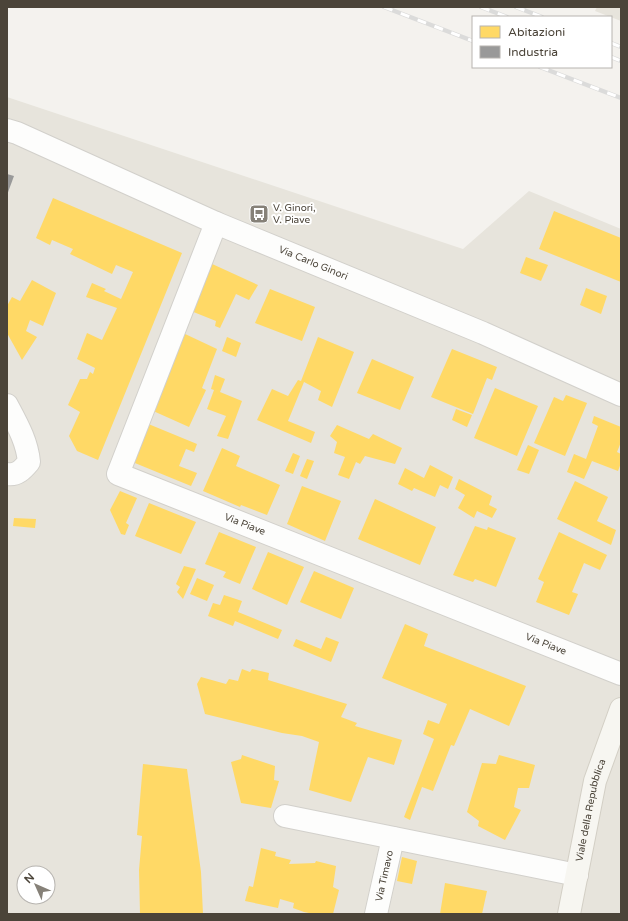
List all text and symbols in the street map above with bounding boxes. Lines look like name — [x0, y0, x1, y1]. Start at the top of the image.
legend — [472, 16, 612, 68]
text: Abitazioni — [508, 25, 565, 39]
text: Industria — [508, 45, 558, 59]
place label: V. Ginori, V. Piave — [273, 202, 316, 226]
bus stop icon: V. Ginori, V. Piave — [248, 203, 270, 225]
street label: Via Carlo Ginori — [277, 243, 350, 283]
street label: Via Piave — [223, 511, 267, 538]
street label: Via Piave — [524, 631, 569, 658]
street label: Viale della Repubblica — [573, 757, 608, 863]
street label: Via Timavo — [373, 849, 396, 903]
north arrow — [16, 865, 56, 905]
text: N — [22, 871, 37, 886]

